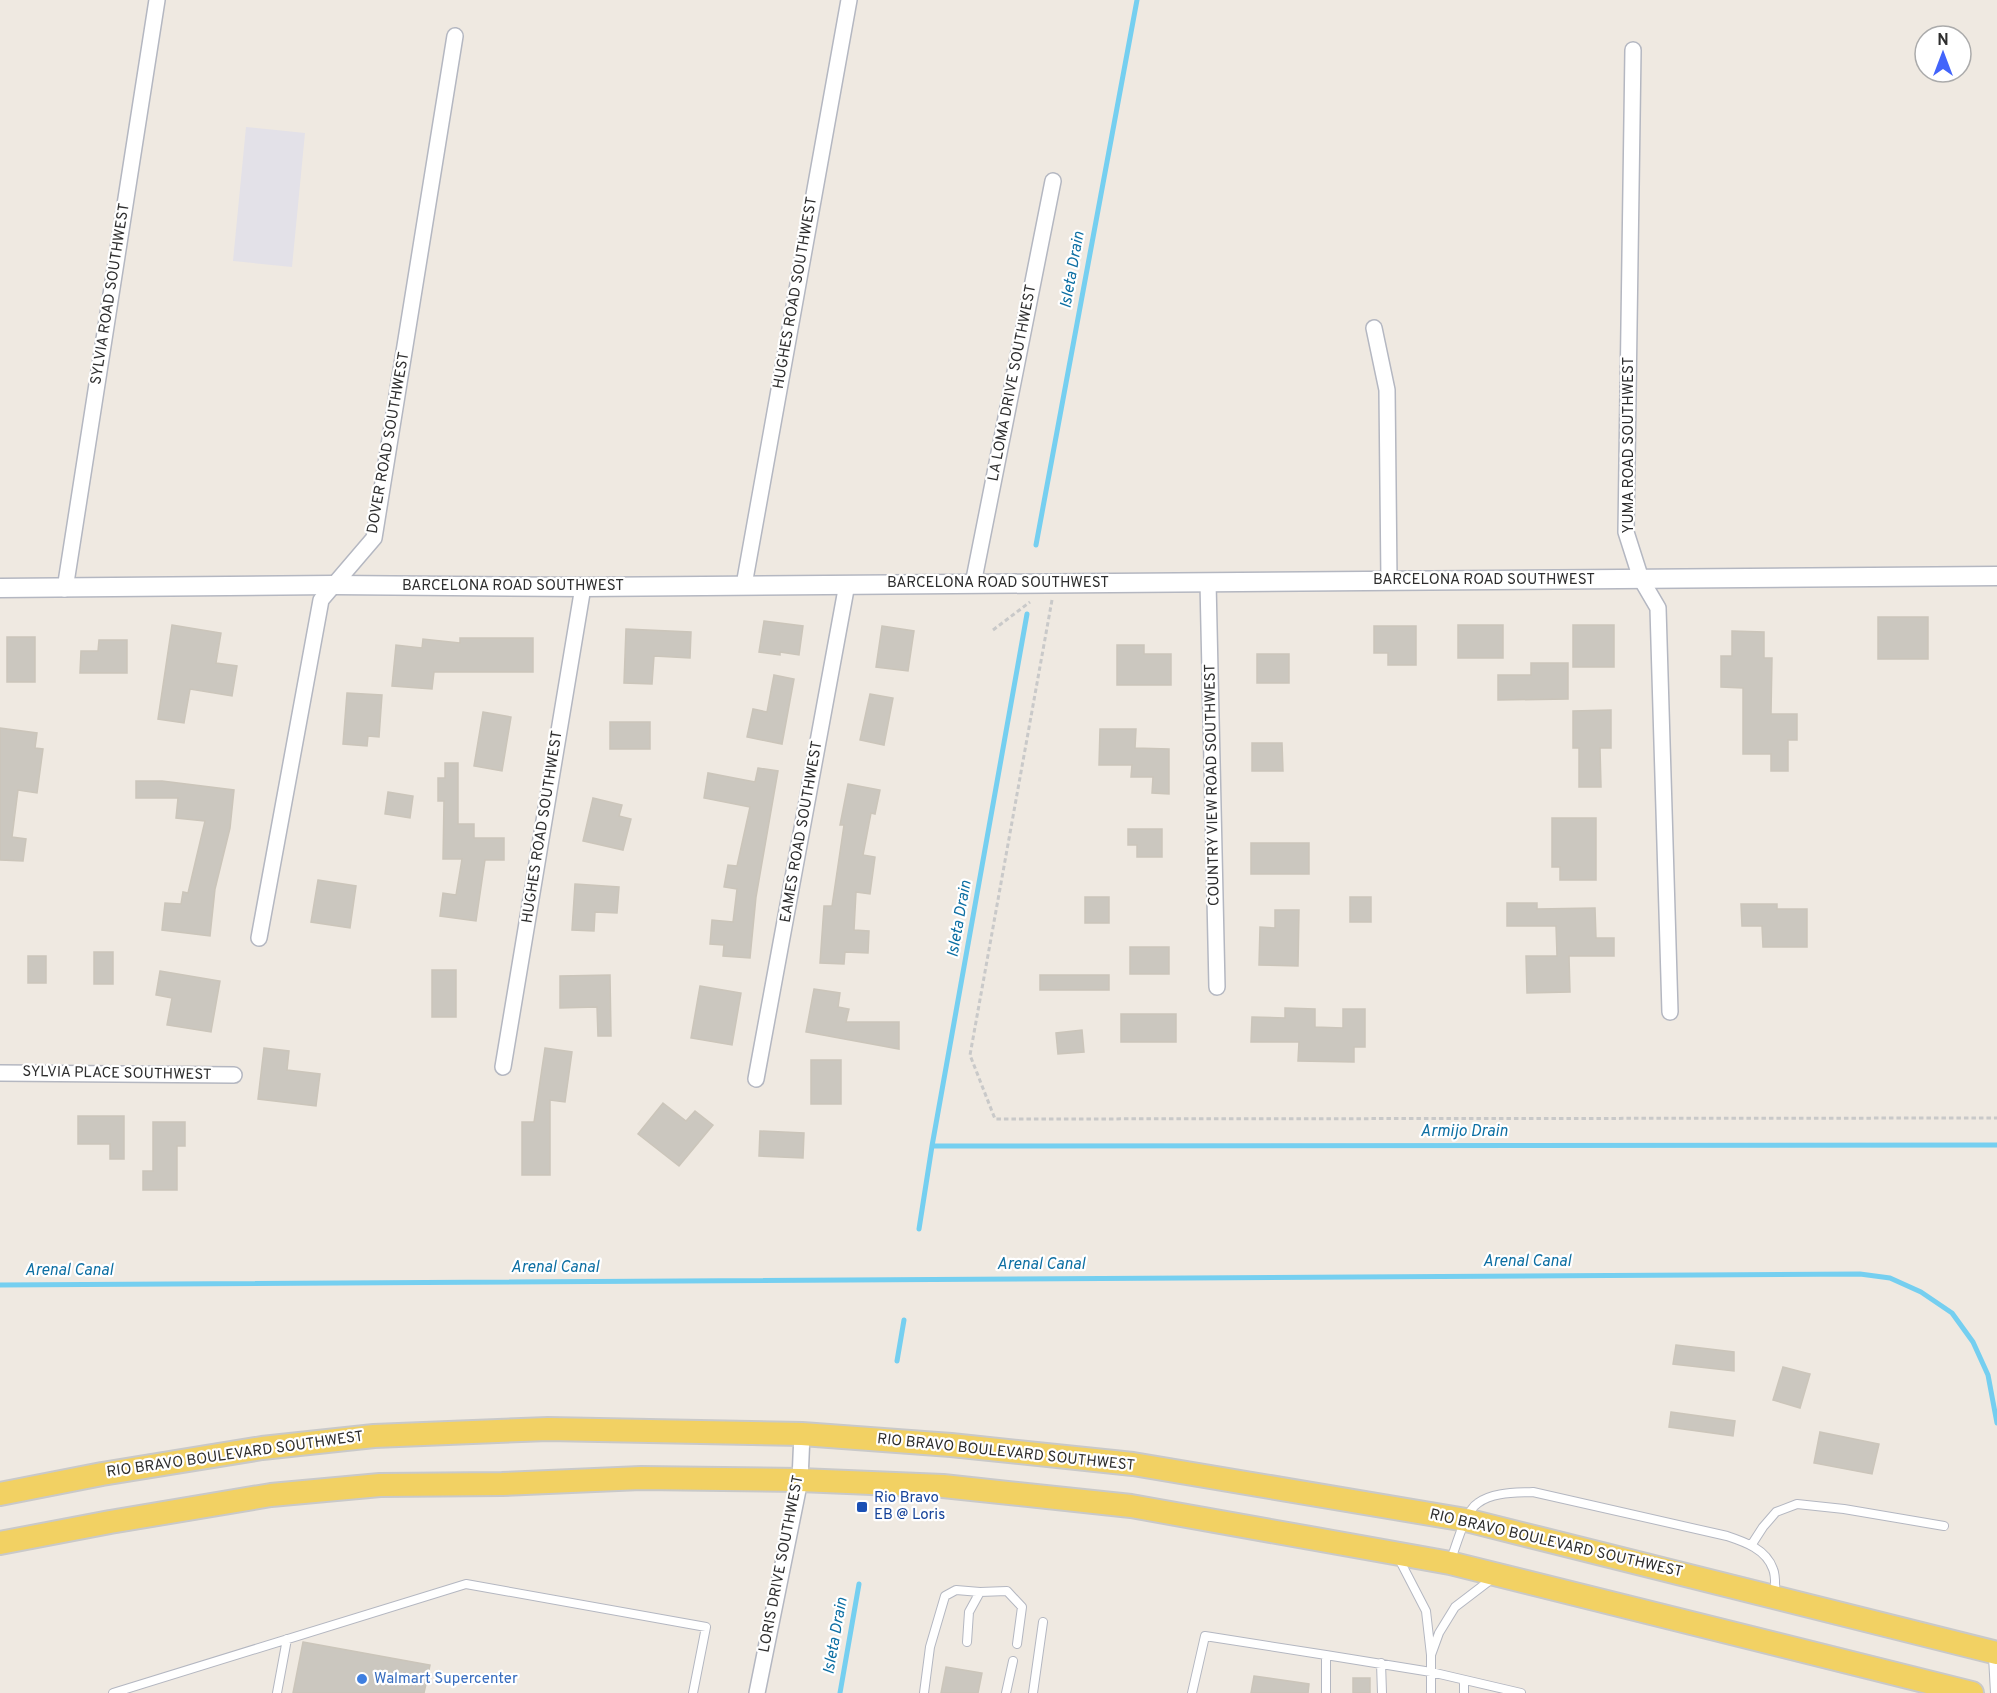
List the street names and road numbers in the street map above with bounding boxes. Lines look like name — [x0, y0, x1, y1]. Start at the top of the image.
street label: HUGHES ROAD SOUTHWEST — [770, 195, 822, 391]
street label: SYLVIA ROAD SOUTHWEST — [87, 202, 135, 386]
street label: LA LOMA DRIVE SOUTHWEST — [985, 283, 1041, 483]
street label: DOVER ROAD SOUTHWEST — [364, 351, 414, 535]
street label: YUMA ROAD SOUTHWEST — [1620, 357, 1639, 533]
street label: BARCELONA ROAD SOUTHWEST — [1373, 571, 1595, 590]
street label: BARCELONA ROAD SOUTHWEST — [887, 574, 1109, 593]
street label: BARCELONA ROAD SOUTHWEST — [402, 577, 624, 596]
street label: COUNTRY VIEW ROAD SOUTHWEST — [1201, 664, 1225, 906]
street label: HUGHES ROAD SOUTHWEST — [518, 729, 568, 925]
street label: EAMES ROAD SOUTHWEST — [777, 740, 827, 924]
street label: SYLVIA PLACE SOUTHWEST — [22, 1063, 212, 1085]
street label: RIO BRAVO BOULEVARD SOUTHWEST — [105, 1428, 365, 1482]
street label: RIO BRAVO BOULEVARD SOUTHWEST — [876, 1430, 1136, 1476]
street label: LORIS DRIVE SOUTHWEST — [755, 1474, 809, 1654]
street label: RIO BRAVO BOULEVARD SOUTHWEST — [1428, 1506, 1684, 1582]

